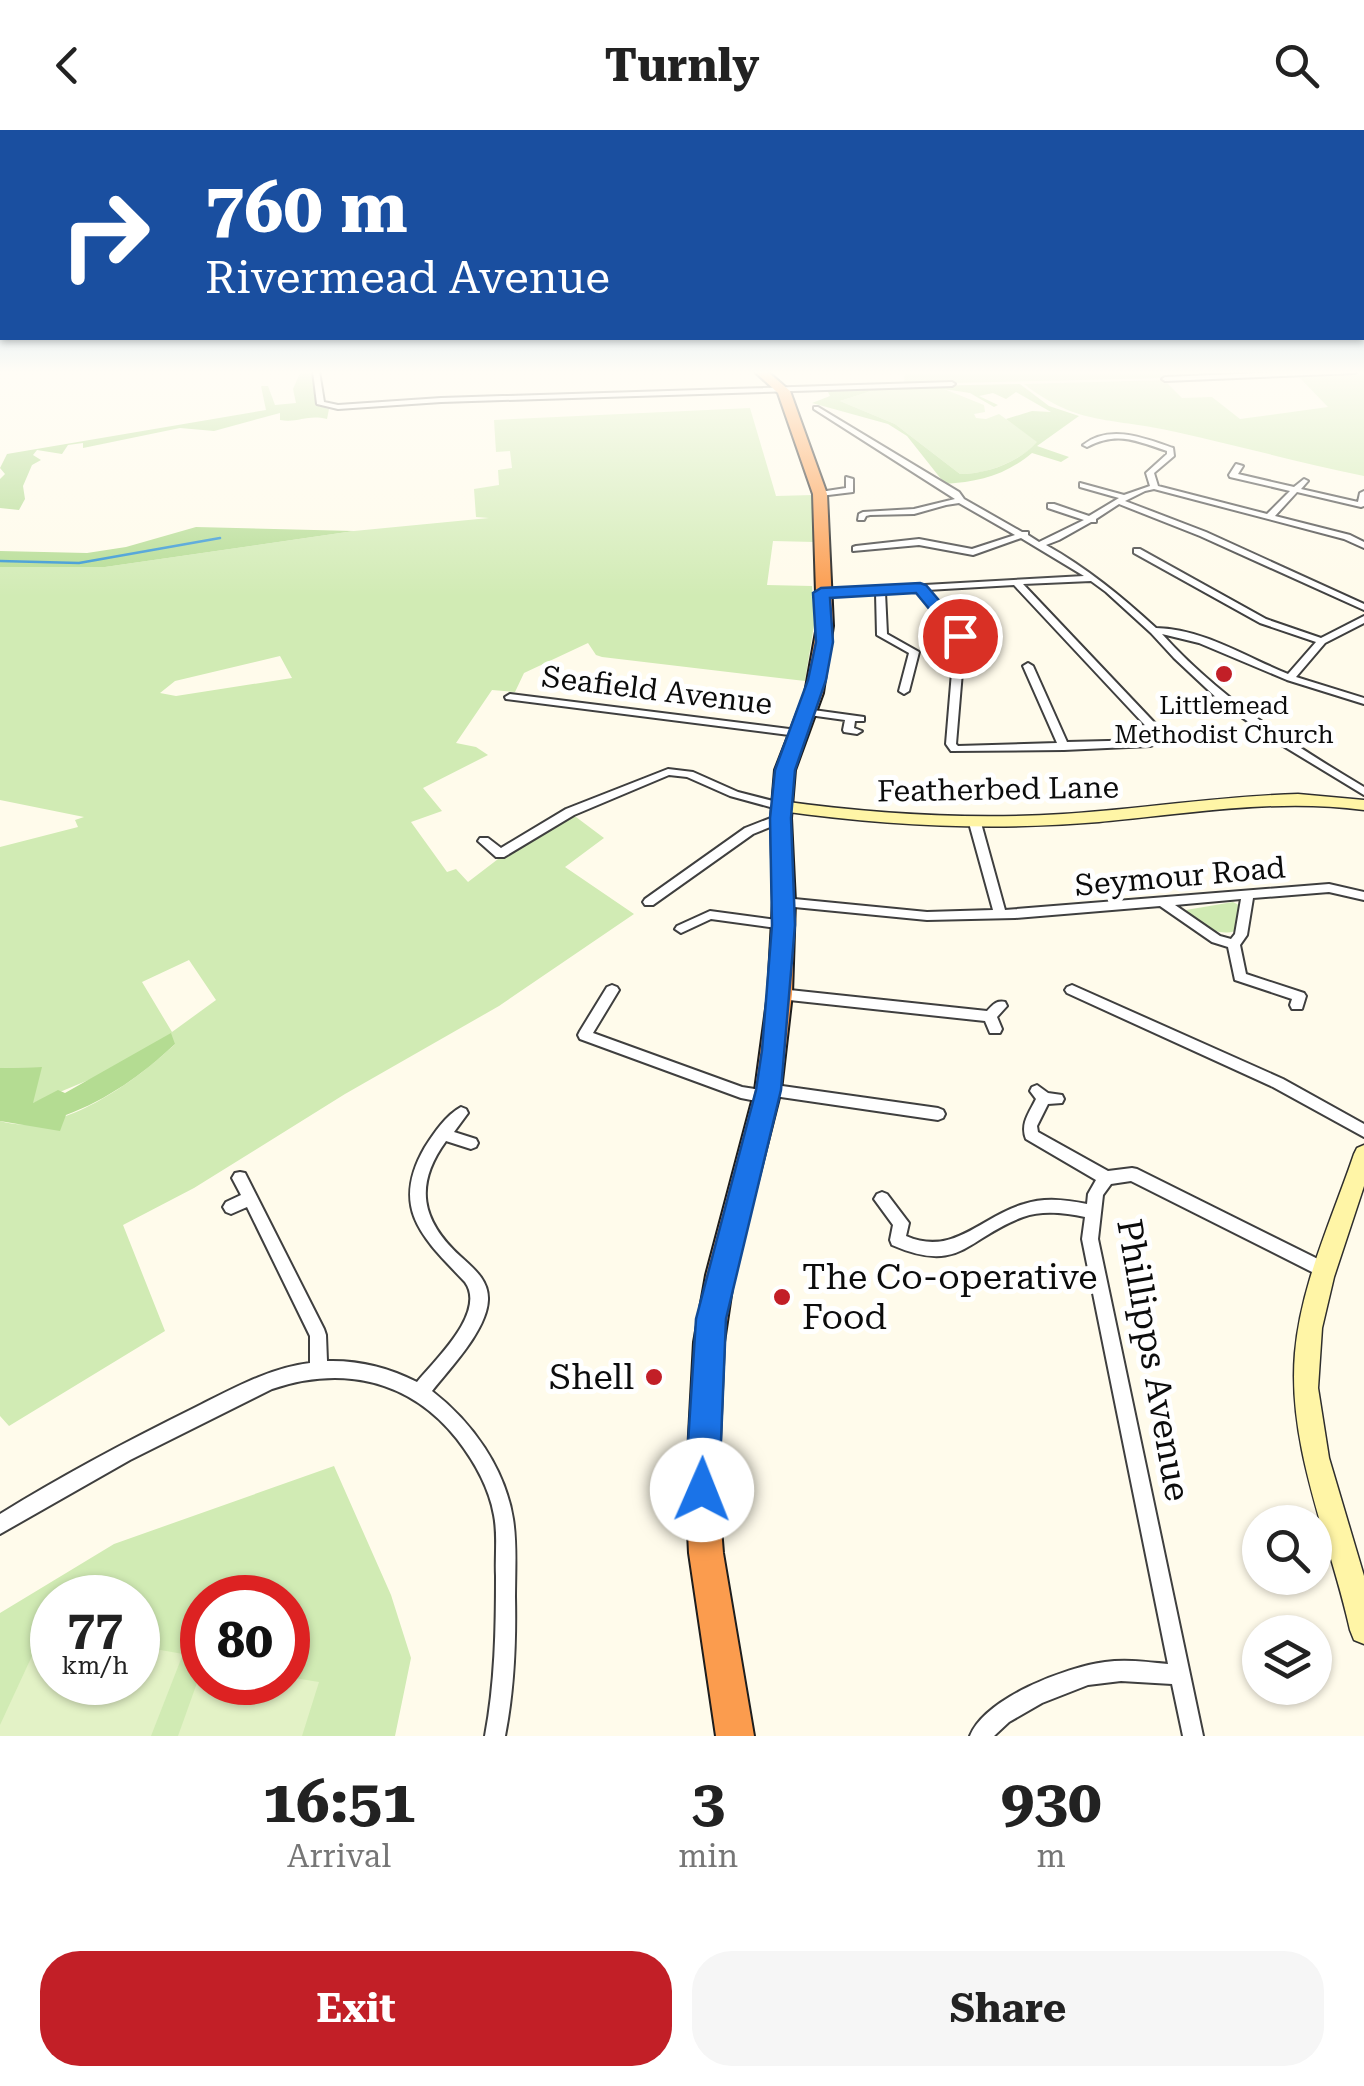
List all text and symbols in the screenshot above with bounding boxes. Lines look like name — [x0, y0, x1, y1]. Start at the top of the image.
icon: back — [40, 38, 95, 93]
icon: search — [1269, 38, 1324, 93]
text: Turnly — [605, 39, 759, 92]
text: 760 m — [205, 167, 408, 249]
icon: right — [40, 170, 170, 300]
text: Rivermead Avenue — [205, 251, 610, 304]
pin — [918, 594, 1003, 679]
icon: arrive — [933, 609, 988, 664]
street label: Seafield Avenue — [540, 659, 774, 721]
marker: Littlemead Methodist Church — [1213, 663, 1235, 685]
place label: Littlemead Methodist Church — [1114, 691, 1334, 749]
street label: Featherbed Lane — [877, 769, 1119, 809]
street label: Seymour Road — [1073, 849, 1287, 903]
street label: Phillipps Avenue — [1108, 1216, 1198, 1504]
place label: The Co-operative Food — [802, 1257, 1098, 1338]
marker: The Co-operative Food — [771, 1286, 793, 1308]
place label: Shell — [549, 1357, 634, 1398]
marker: Shell — [643, 1366, 665, 1388]
position arrow — [650, 1438, 754, 1542]
map controls — [1242, 1505, 1332, 1705]
button: search — [1242, 1505, 1332, 1595]
speed limit sign: 80 — [180, 1575, 310, 1705]
text: 77 — [67, 1599, 123, 1657]
button: layers — [1242, 1615, 1332, 1705]
text: km/h — [62, 1651, 128, 1680]
text: 16:51 — [262, 1766, 416, 1837]
text: 3 — [691, 1766, 725, 1837]
text: 930 — [1001, 1766, 1102, 1837]
text: Arrival — [287, 1837, 391, 1875]
text: min — [678, 1837, 738, 1875]
text: m — [1037, 1837, 1066, 1875]
button: Exit — [40, 1951, 672, 2066]
button: Share — [692, 1951, 1324, 2066]

